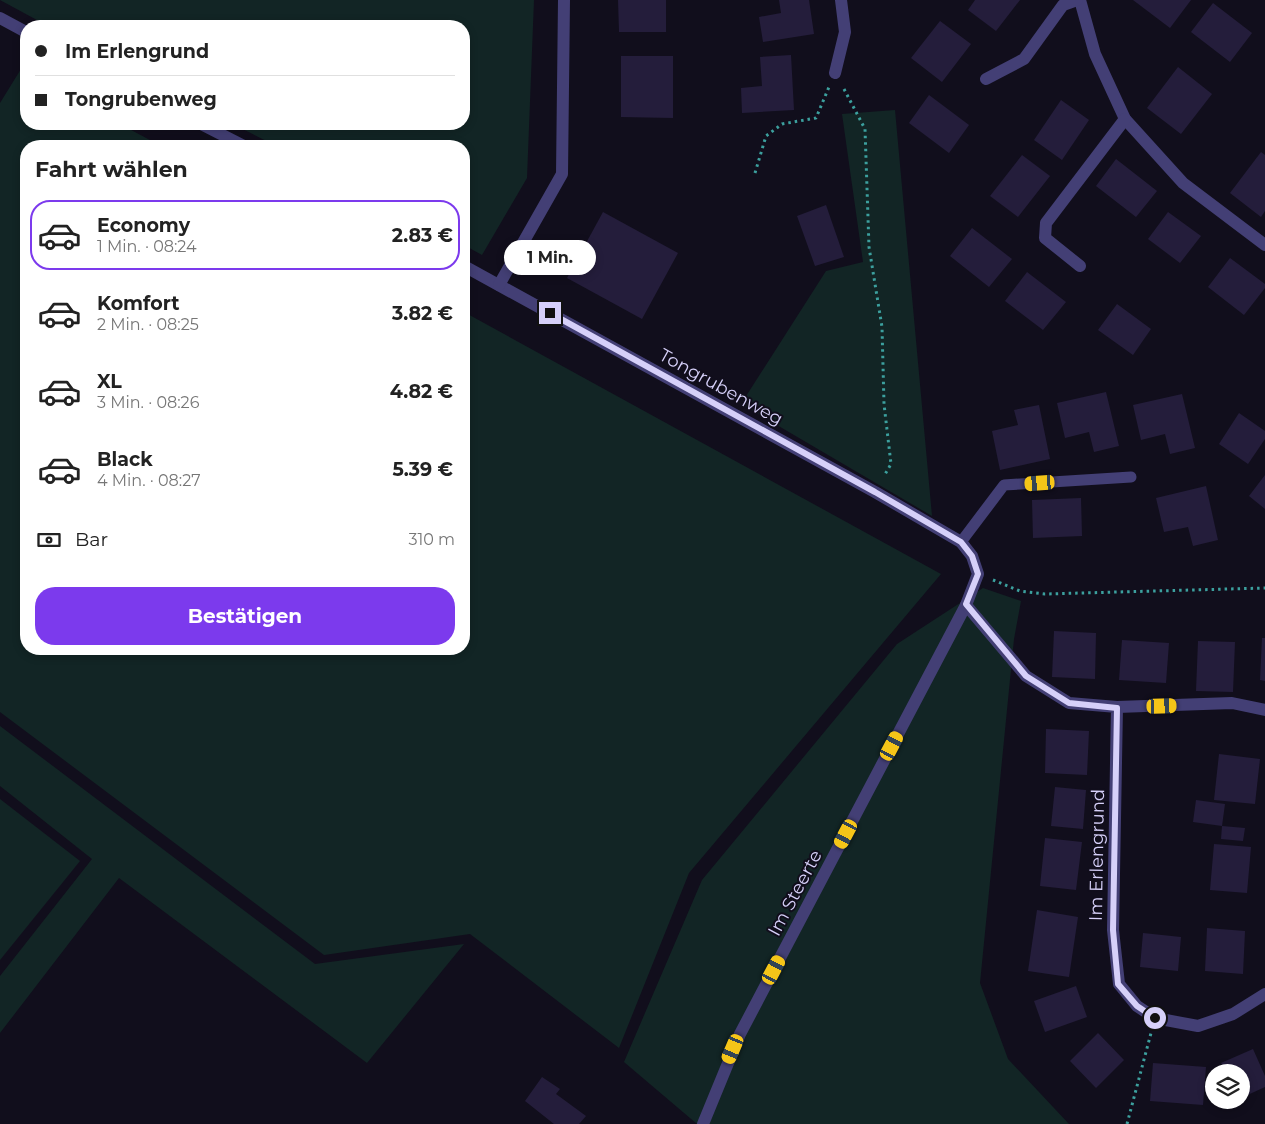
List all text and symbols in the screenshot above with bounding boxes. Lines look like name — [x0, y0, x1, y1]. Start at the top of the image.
text: Im Erlengrund — [65, 40, 209, 63]
text: Tongrubenweg — [65, 88, 217, 111]
text: Fahrt wählen — [35, 156, 188, 183]
icon: car — [37, 213, 82, 258]
text: Economy — [97, 214, 190, 237]
text: 2.83 € — [392, 224, 453, 247]
text: 1 Min. · 08:24 — [97, 237, 197, 256]
callout: 1 Min. — [504, 240, 596, 276]
text: 1 Min. — [527, 248, 573, 267]
icon: car — [37, 291, 82, 336]
text: Komfort — [97, 292, 179, 315]
text: 3.82 € — [392, 302, 453, 325]
route end — [539, 302, 561, 324]
text: 2 Min. · 08:25 — [97, 315, 199, 334]
street label: Tongrubenweg — [655, 344, 787, 430]
icon: car — [37, 369, 82, 414]
text: XL — [97, 370, 122, 393]
text: 4.82 € — [390, 380, 453, 403]
text: 3 Min. · 08:26 — [97, 393, 199, 412]
icon: car — [37, 447, 82, 492]
text: Black — [97, 448, 153, 471]
text: 5.39 € — [392, 458, 453, 481]
text: 4 Min. · 08:27 — [97, 471, 201, 490]
car — [1024, 474, 1055, 492]
icon: cash — [35, 526, 63, 554]
text: Bar — [75, 528, 108, 551]
text: 310 m — [408, 530, 455, 549]
button: Bestätigen — [35, 587, 455, 645]
car — [1146, 698, 1177, 714]
car — [878, 729, 905, 763]
street label: Im Erlengrund — [1085, 789, 1109, 921]
car — [832, 817, 859, 851]
street label: Im Steerte — [763, 846, 827, 940]
car — [760, 953, 787, 987]
route start — [1144, 1007, 1166, 1029]
car — [720, 1032, 745, 1066]
map controls — [1205, 1064, 1250, 1109]
button: layers — [1205, 1064, 1250, 1109]

